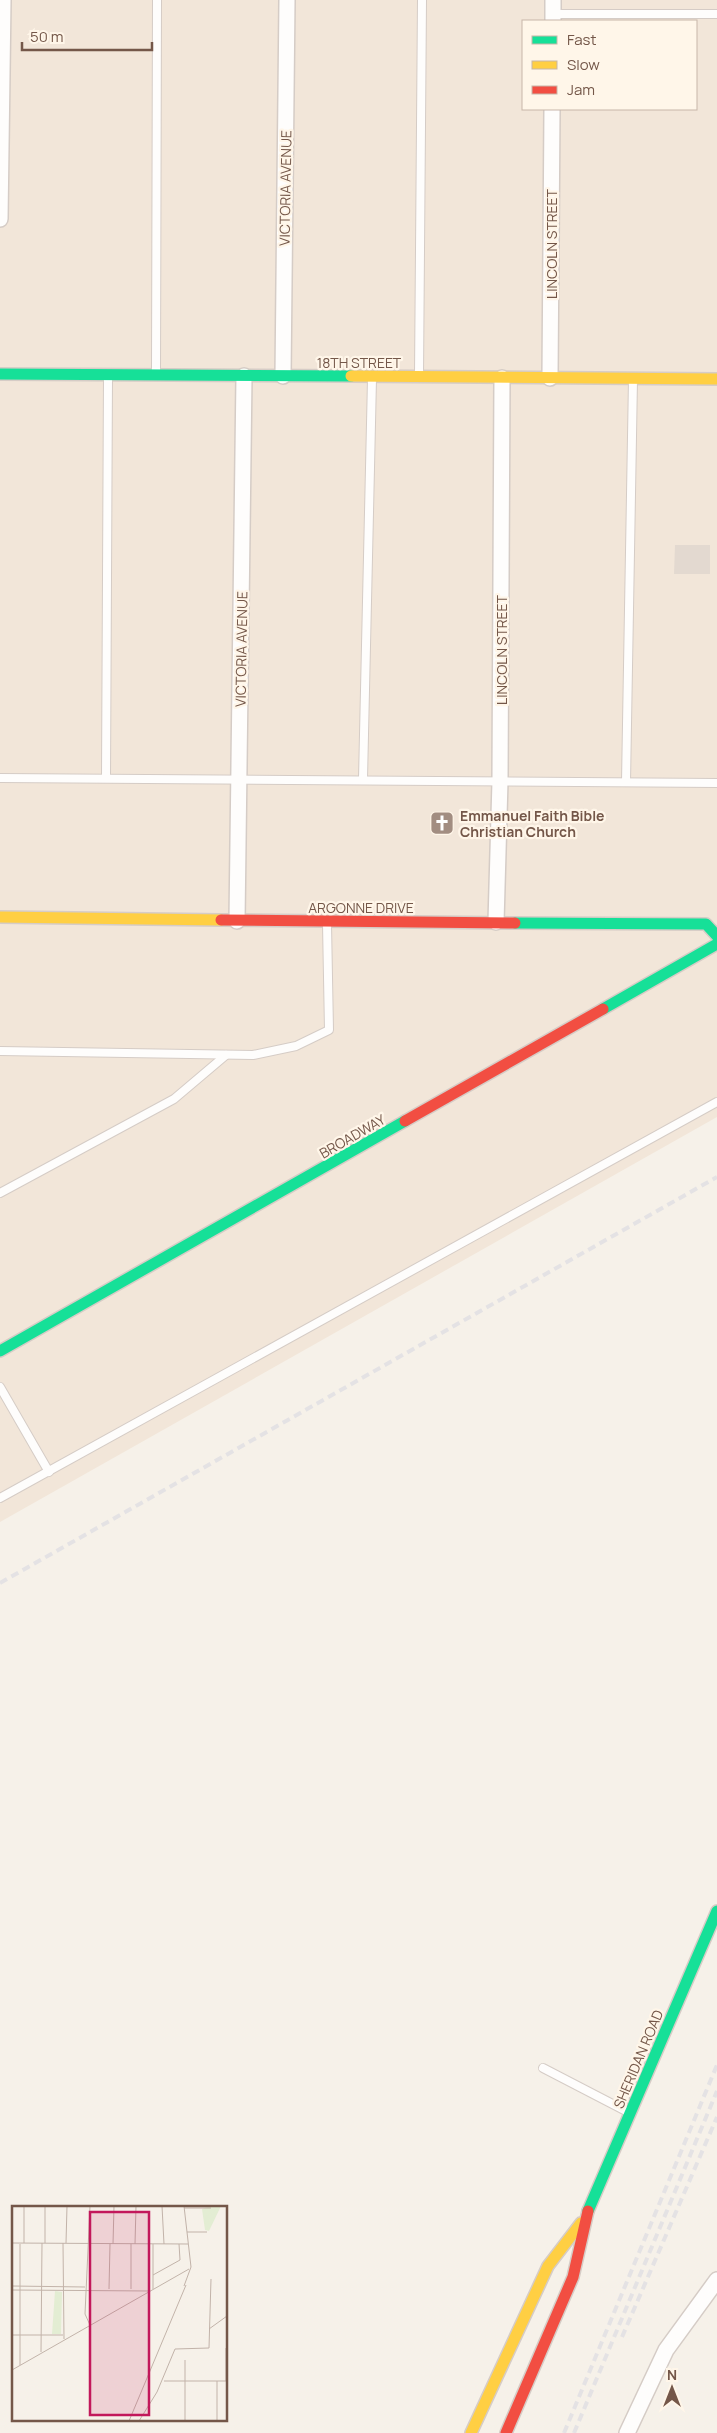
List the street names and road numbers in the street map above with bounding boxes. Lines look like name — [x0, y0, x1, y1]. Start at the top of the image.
street label: VICTORIA AVENUE — [274, 130, 296, 246]
street label: LINCOLN STREET — [542, 188, 561, 299]
street label: 18TH STREET — [317, 353, 402, 372]
street label: VICTORIA AVENUE — [230, 591, 252, 707]
street label: LINCOLN STREET — [492, 594, 511, 705]
street label: ARGONNE DRIVE — [308, 898, 414, 917]
street label: BROADWAY — [316, 1109, 389, 1162]
street label: SHERIDAN ROAD — [609, 2007, 667, 2111]

